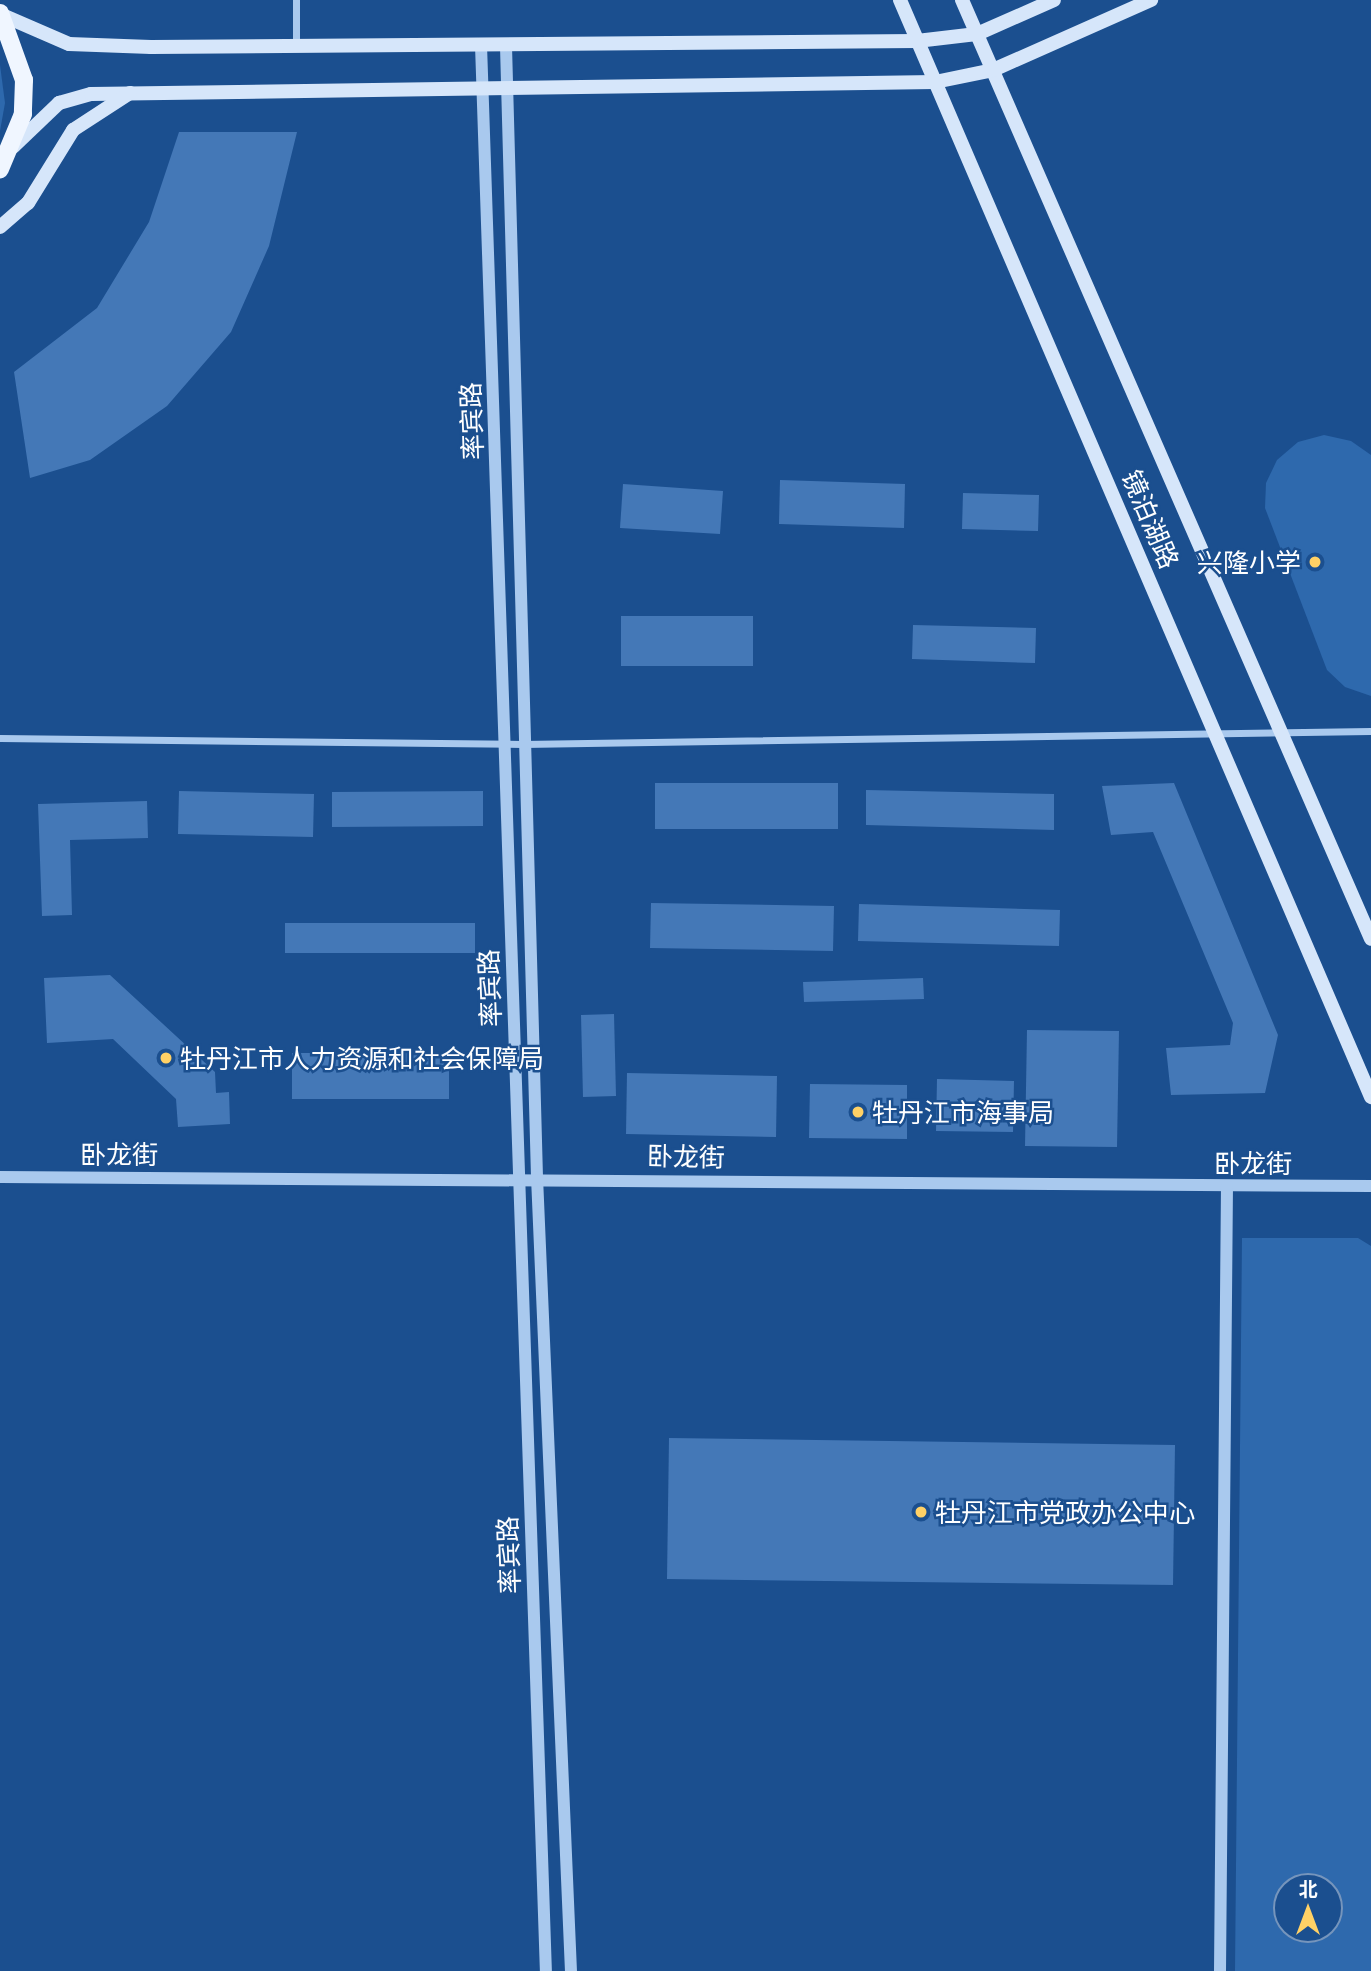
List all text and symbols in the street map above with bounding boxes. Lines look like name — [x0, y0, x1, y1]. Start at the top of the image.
street label: 率宾路 — [454, 381, 488, 461]
street label: 镜泊湖路 — [1116, 465, 1186, 573]
place label: 兴隆小学 — [1197, 546, 1301, 578]
marker: 兴隆小学 — [1307, 554, 1323, 570]
street label: 率宾路 — [472, 948, 506, 1028]
place label: 牡丹江市人力资源和社会保障局 — [180, 1042, 544, 1074]
marker: 牡丹江市人力资源和社会保障局 — [158, 1050, 174, 1066]
place label: 牡丹江市海事局 — [872, 1096, 1054, 1128]
marker: 牡丹江市海事局 — [850, 1104, 866, 1120]
street label: 卧龙街 — [80, 1138, 158, 1170]
street label: 卧龙街 — [647, 1140, 725, 1172]
street label: 卧龙街 — [1214, 1147, 1292, 1179]
place label: 牡丹江市党政办公中心 — [935, 1496, 1195, 1528]
marker: 牡丹江市党政办公中心 — [913, 1504, 929, 1520]
street label: 率宾路 — [491, 1515, 525, 1595]
north arrow — [1273, 1873, 1343, 1943]
text: 北 — [1298, 1877, 1318, 1900]

